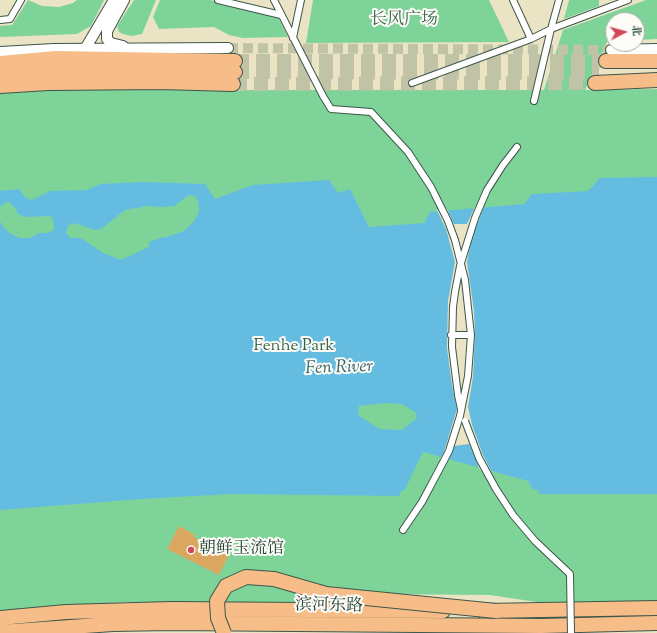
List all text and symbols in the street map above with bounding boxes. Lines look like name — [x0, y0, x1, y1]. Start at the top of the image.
park label: 长风广场 — [370, 11, 438, 31]
north arrow — [605, 12, 645, 52]
text: 北 — [627, 25, 644, 37]
park label: Fenhe Park — [254, 337, 334, 357]
water label: Fen River — [305, 357, 373, 381]
place label: 朝鲜玉流馆 — [199, 540, 284, 560]
marker: 朝鲜玉流馆 — [186, 545, 196, 555]
street label: 滨河东路 — [295, 596, 363, 618]

